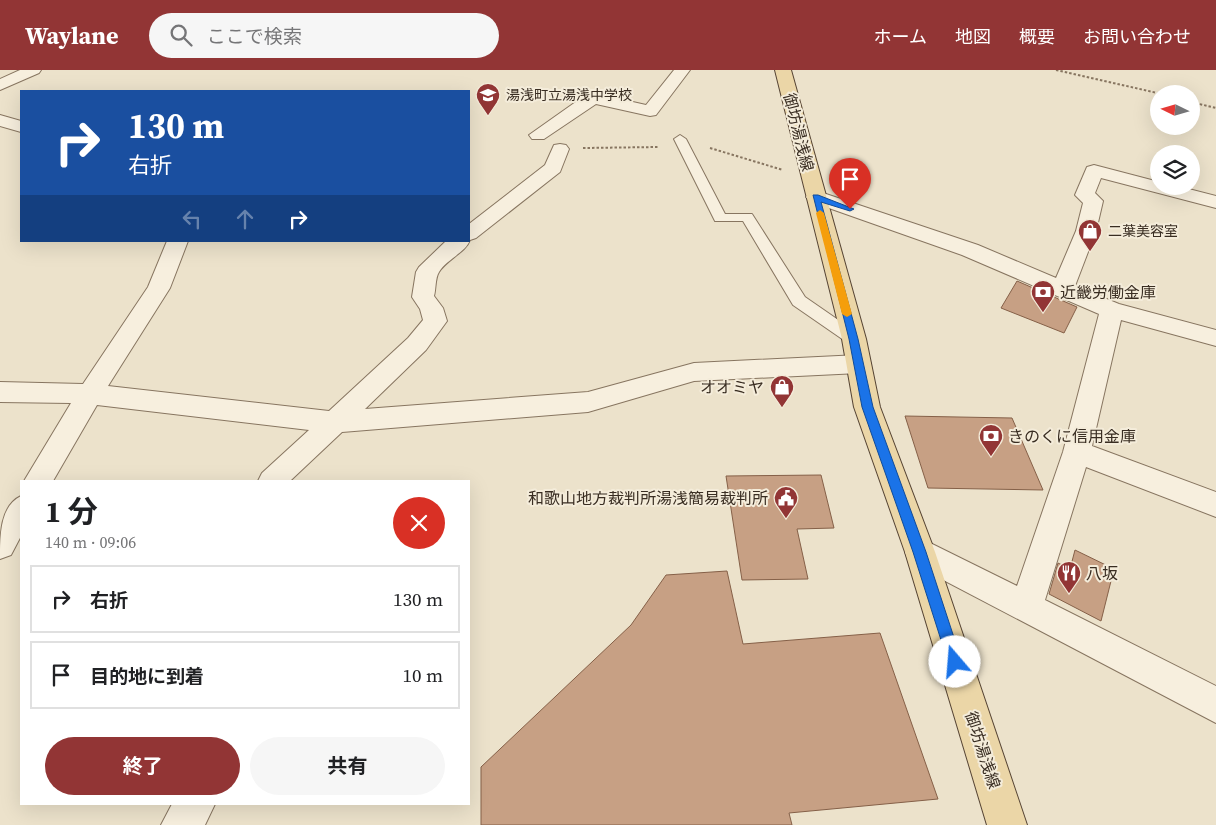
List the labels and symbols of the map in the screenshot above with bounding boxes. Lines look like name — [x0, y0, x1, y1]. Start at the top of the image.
school or university icon: 湯浅町立湯浅中学校 — [475, 82, 501, 116]
place label: 湯浅町立湯浅中学校 — [506, 85, 632, 105]
north arrow — [1150, 85, 1200, 135]
street label: 御坊湯浅線 — [779, 91, 819, 173]
pin — [829, 158, 871, 209]
shop icon: 二葉美容室 — [1077, 218, 1103, 252]
place label: 二葉美容室 — [1108, 221, 1178, 241]
bank icon: 近畿労働金庫 — [1030, 279, 1056, 313]
place label: 近畿労働金庫 — [1060, 281, 1156, 303]
shop icon: オオミヤ — [769, 374, 795, 408]
place label: オオミヤ — [700, 376, 764, 398]
bank icon: きのくに信用金庫 — [978, 423, 1004, 457]
place label: きのくに信用金庫 — [1008, 425, 1136, 447]
public building icon: 和歌山地方裁判所湯浅簡易裁判所 — [773, 485, 799, 519]
place label: 和歌山地方裁判所湯浅簡易裁判所 — [528, 487, 768, 509]
restaurant icon: 八坂 — [1056, 560, 1082, 594]
place label: 八坂 — [1086, 562, 1118, 584]
position arrow — [928, 635, 980, 687]
street label: 御坊湯浅線 — [960, 709, 1006, 791]

